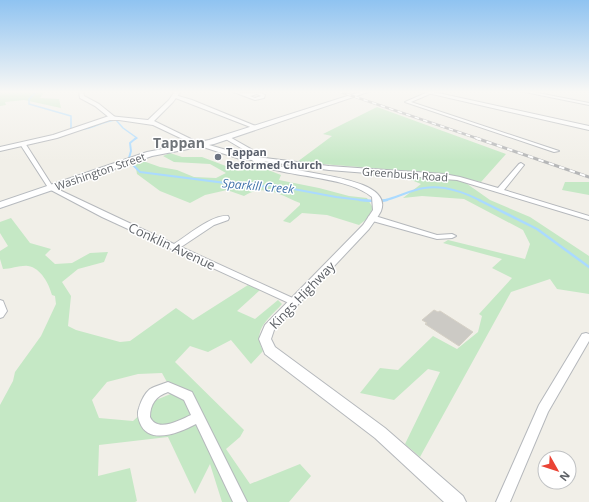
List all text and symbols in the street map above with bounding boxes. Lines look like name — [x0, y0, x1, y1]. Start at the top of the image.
district label: Tappan — [153, 133, 205, 152]
place label: Tappan Reformed Church — [226, 144, 322, 172]
street label: Washington Street — [53, 148, 147, 193]
marker: Tappan Reformed Church — [213, 152, 223, 162]
street label: Greenbush Road — [361, 164, 449, 184]
water label: Sparkill Creek — [221, 174, 296, 198]
street label: Conklin Avenue — [126, 218, 218, 274]
street label: Kings Highway — [265, 257, 339, 333]
north arrow — [537, 450, 577, 490]
text: N — [557, 468, 574, 485]

